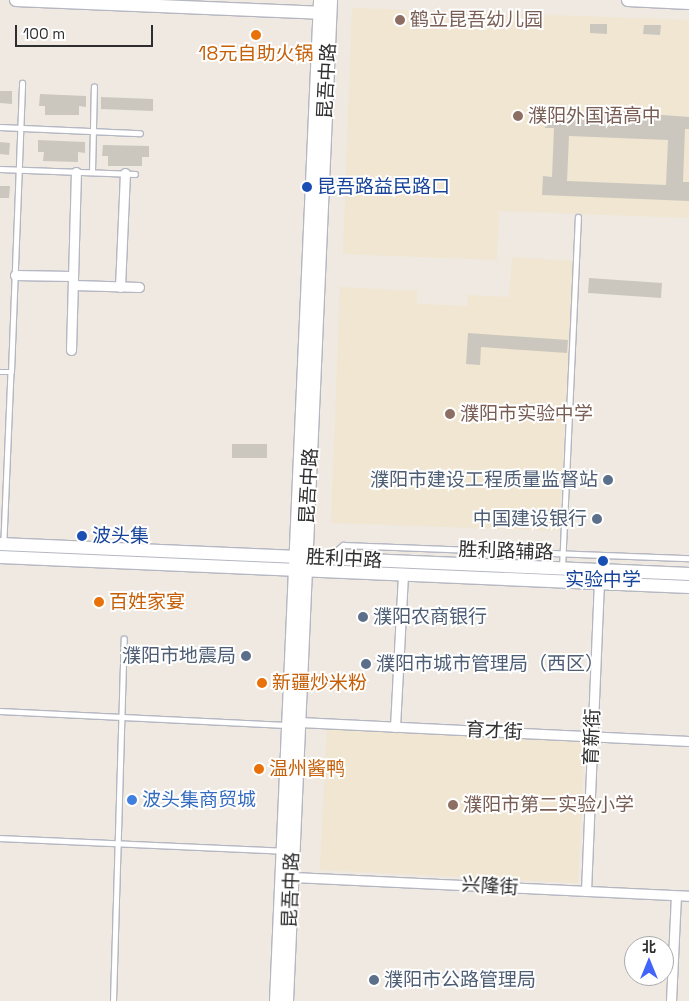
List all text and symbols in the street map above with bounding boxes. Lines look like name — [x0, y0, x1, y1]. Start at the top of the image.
place label: 鹤立昆吾幼儿园 — [410, 9, 543, 31]
marker: 鹤立昆吾幼儿园 — [394, 14, 406, 26]
scale bar — [18, 15, 155, 47]
text: 100 m — [23, 24, 65, 43]
marker: 18元自助火锅 — [250, 29, 262, 41]
street label: 昆吾中路 — [314, 42, 340, 120]
place label: 18元自助火锅 — [199, 43, 313, 65]
place label: 濮阳外国语高中 — [528, 105, 661, 127]
marker: 濮阳外国语高中 — [512, 110, 524, 122]
place label: 昆吾路益民路口 — [317, 176, 450, 198]
marker: 昆吾路益民路口 — [301, 181, 313, 193]
place label: 濮阳市实验中学 — [460, 403, 593, 425]
marker: 濮阳市实验中学 — [444, 408, 456, 420]
street label: 昆吾中路 — [296, 447, 322, 525]
place label: 濮阳市建设工程质量监督站 — [370, 469, 598, 491]
marker: 濮阳市建设工程质量监督站 — [602, 474, 614, 486]
place label: 中国建设银行 — [473, 508, 587, 530]
marker: 中国建设银行 — [591, 513, 603, 525]
place label: 波头集 — [92, 525, 149, 547]
marker: 波头集 — [76, 530, 88, 542]
street label: 胜利路辅路 — [458, 538, 554, 564]
street label: 胜利中路 — [305, 546, 383, 572]
marker: 实验中学 — [597, 555, 609, 567]
place label: 实验中学 — [565, 569, 641, 591]
place label: 百姓家宴 — [109, 591, 185, 613]
marker: 百姓家宴 — [93, 596, 105, 608]
place label: 濮阳农商银行 — [373, 606, 487, 628]
marker: 濮阳农商银行 — [357, 611, 369, 623]
place label: 濮阳市地震局 — [122, 645, 236, 667]
marker: 濮阳市地震局 — [240, 650, 252, 662]
place label: 濮阳市城市管理局（西区） — [376, 653, 604, 675]
marker: 濮阳市城市管理局（西区） — [360, 658, 372, 670]
place label: 新疆炒米粉 — [272, 672, 367, 694]
marker: 新疆炒米粉 — [256, 677, 268, 689]
street label: 育新街 — [580, 708, 604, 766]
street label: 育才街 — [465, 718, 523, 744]
place label: 温州酱鸭 — [269, 758, 345, 780]
marker: 温州酱鸭 — [253, 763, 265, 775]
place label: 波头集商贸城 — [142, 789, 256, 811]
marker: 波头集商贸城 — [126, 794, 138, 806]
place label: 濮阳市第二实验小学 — [463, 794, 634, 816]
marker: 濮阳市第二实验小学 — [447, 799, 459, 811]
street label: 昆吾中路 — [278, 852, 304, 928]
street label: 兴隆街 — [461, 873, 519, 899]
north arrow — [624, 936, 674, 986]
text: 北 — [642, 938, 656, 956]
place label: 濮阳市公路管理局 — [384, 969, 536, 991]
marker: 濮阳市公路管理局 — [368, 974, 380, 986]

